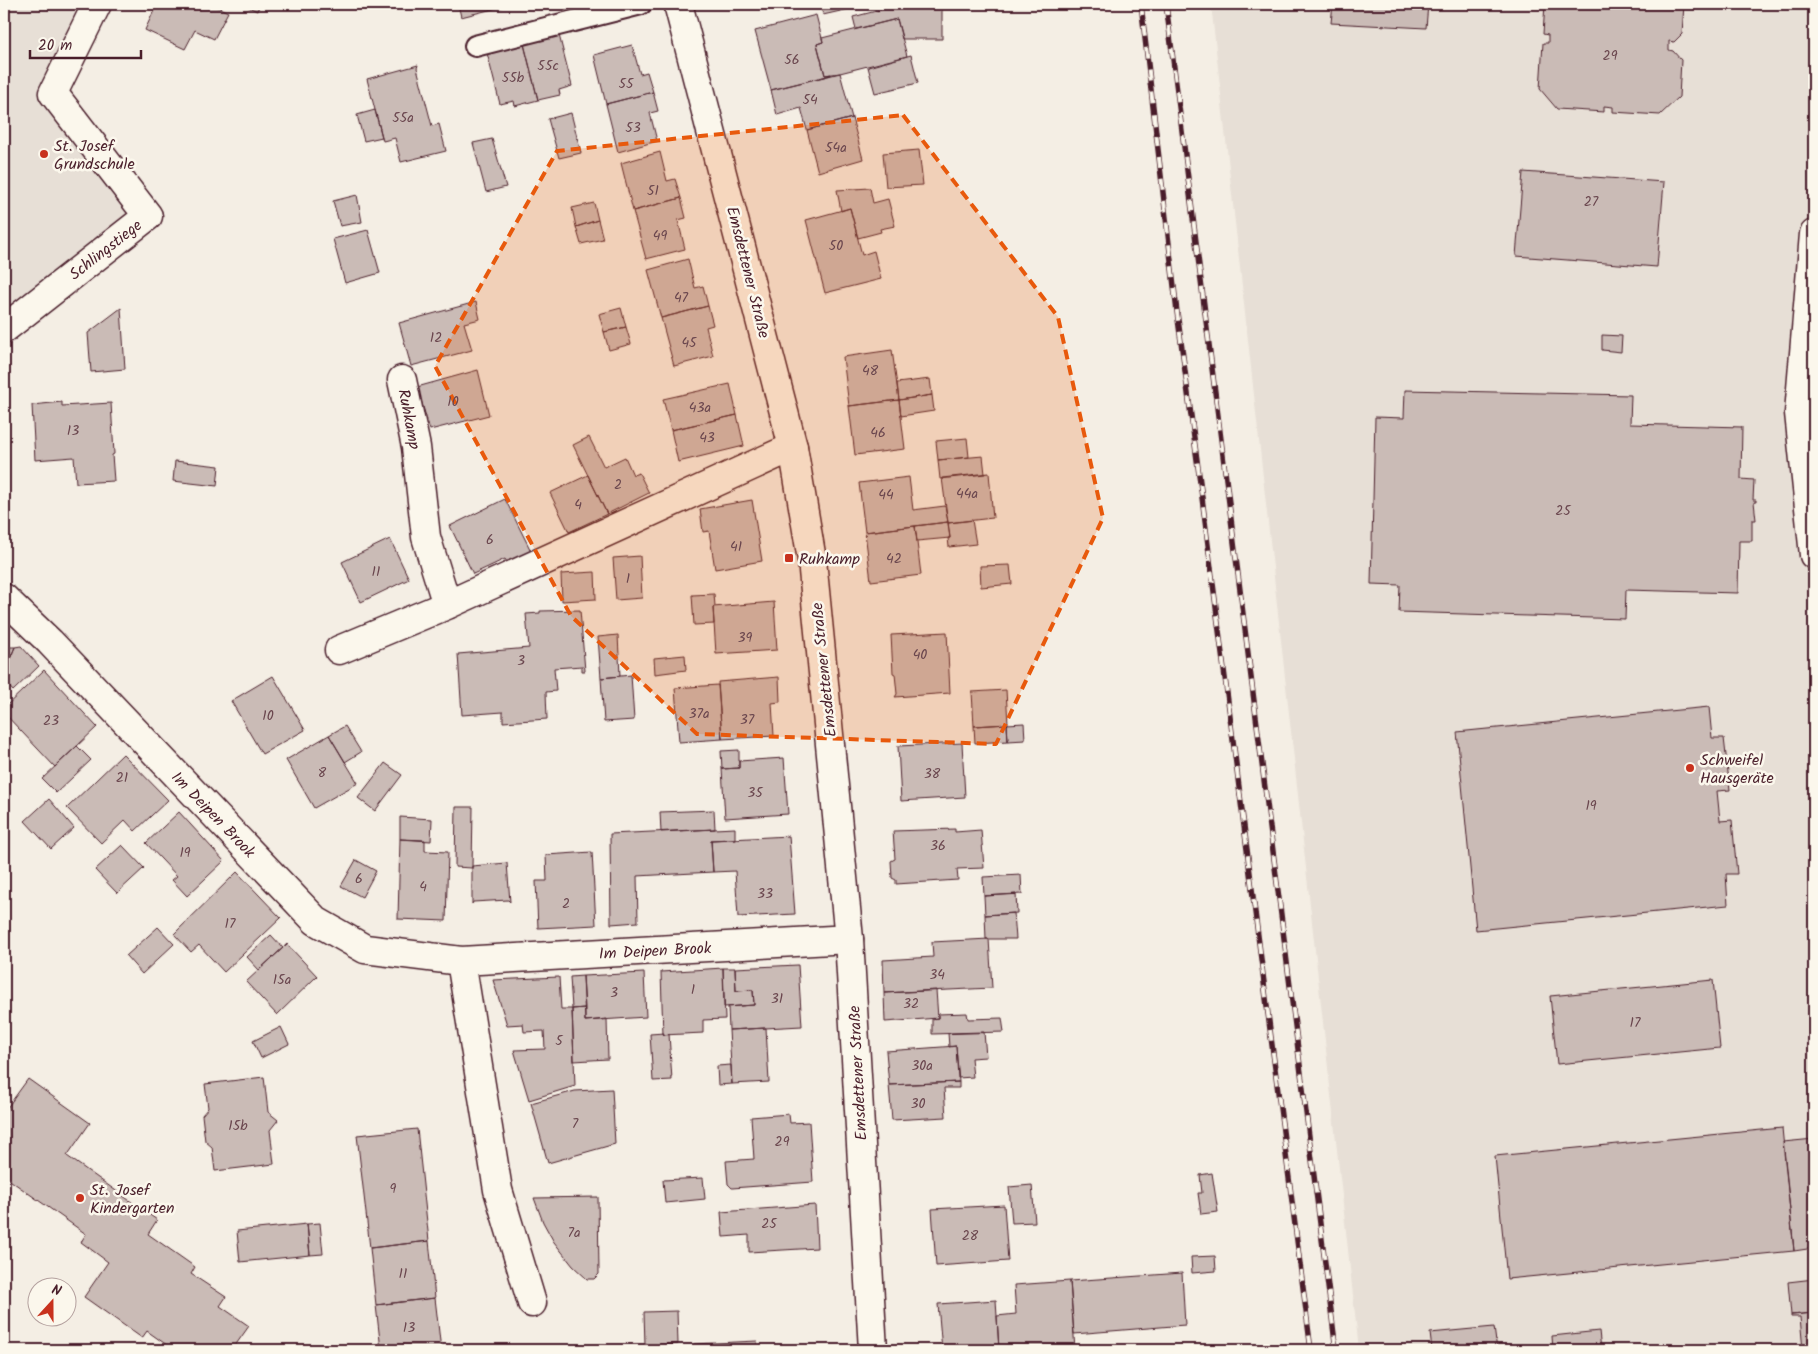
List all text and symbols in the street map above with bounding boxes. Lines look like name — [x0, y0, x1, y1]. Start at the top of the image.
scale bar — [30, 28, 141, 60]
text: 20 m — [38, 34, 72, 58]
house number: 29 — [1603, 45, 1618, 67]
house number: 56 — [784, 49, 800, 71]
house number: 55c — [537, 55, 559, 77]
house number: 55b — [502, 67, 525, 89]
house number: 55 — [618, 73, 635, 95]
house number: 54 — [802, 89, 818, 111]
house number: 55a — [392, 107, 414, 129]
house number: 53 — [625, 117, 641, 139]
place label: St. Josef Grundschule — [54, 134, 135, 177]
house number: 54a — [825, 137, 847, 159]
marker: St. Josef Grundschule — [38, 148, 50, 160]
house number: 51 — [647, 180, 659, 202]
house number: 27 — [1584, 191, 1599, 213]
street label: Emsdettener Straße — [719, 204, 776, 341]
street label: Schlingstiege — [64, 214, 148, 287]
house number: 49 — [653, 225, 667, 247]
house number: 50 — [829, 235, 843, 257]
house number: 47 — [674, 287, 689, 309]
house number: 12 — [430, 327, 442, 349]
house number: 45 — [681, 332, 698, 354]
house number: 48 — [862, 360, 879, 382]
street label: Ruhkamp — [390, 387, 427, 452]
house number: 10 — [447, 391, 459, 413]
house number: 43a — [689, 397, 711, 419]
house number: 13 — [67, 420, 79, 442]
house number: 46 — [870, 422, 886, 444]
house number: 43 — [699, 427, 715, 449]
house number: 2 — [614, 474, 622, 496]
house number: 44a — [956, 483, 978, 505]
house number: 44 — [878, 484, 894, 506]
house number: 4 — [574, 494, 582, 516]
house number: 25 — [1555, 500, 1572, 522]
house number: 6 — [486, 529, 494, 551]
house number: 41 — [730, 536, 742, 558]
place label: Ruhkamp — [799, 547, 860, 572]
house number: 42 — [886, 548, 902, 570]
marker: Ruhkamp — [783, 552, 795, 564]
house number: 11 — [372, 561, 380, 583]
house number: 1 — [626, 568, 630, 590]
street label: Emsdettener Straße — [805, 601, 844, 738]
house number: 39 — [738, 627, 753, 649]
house number: 40 — [913, 644, 927, 666]
house number: 3 — [517, 650, 525, 672]
house number: 37a — [688, 703, 710, 725]
house number: 10 — [262, 705, 274, 727]
house number: 37 — [740, 709, 755, 731]
house number: 23 — [43, 710, 59, 732]
place label: Schweifel Hausgeräte — [1700, 748, 1774, 791]
house number: 8 — [318, 762, 327, 784]
marker: Schweifel Hausgeräte — [1684, 762, 1696, 774]
house number: 38 — [924, 763, 941, 785]
street label: Im Deipen Brook — [165, 766, 261, 865]
house number: 21 — [116, 767, 128, 789]
house number: 35 — [747, 782, 764, 804]
house number: 19 — [1585, 795, 1597, 817]
house number: 36 — [930, 835, 946, 857]
house number: 19 — [179, 842, 191, 864]
house number: 6 — [355, 868, 363, 890]
house number: 4 — [419, 876, 427, 898]
house number: 33 — [757, 883, 773, 905]
house number: 2 — [562, 893, 570, 915]
house number: 17 — [225, 913, 236, 935]
street label: Im Deipen Brook — [598, 936, 713, 967]
house number: 34 — [929, 964, 945, 986]
house number: 15a — [273, 969, 291, 991]
house number: 1 — [691, 979, 695, 1001]
house number: 3 — [610, 982, 618, 1004]
house number: 31 — [771, 988, 783, 1010]
house number: 32 — [903, 993, 919, 1015]
street label: Emsdettener Straße — [842, 1005, 875, 1141]
house number: 17 — [1630, 1012, 1641, 1034]
house number: 5 — [555, 1030, 564, 1052]
house number: 30a — [911, 1055, 933, 1077]
house number: 30 — [911, 1093, 926, 1115]
house number: 7 — [572, 1113, 579, 1135]
house number: 15b — [228, 1115, 248, 1137]
house number: 29 — [775, 1131, 790, 1153]
place label: St. Josef Kindergarten — [90, 1178, 175, 1221]
house number: 9 — [390, 1178, 397, 1200]
marker: St. Josef Kindergarten — [74, 1192, 86, 1204]
house number: 25 — [761, 1213, 778, 1235]
house number: 7a — [567, 1222, 581, 1244]
house number: 28 — [962, 1225, 979, 1247]
house number: 11 — [399, 1263, 407, 1285]
north arrow — [28, 1276, 78, 1326]
text: N — [48, 1279, 65, 1303]
house number: 13 — [403, 1317, 415, 1339]

